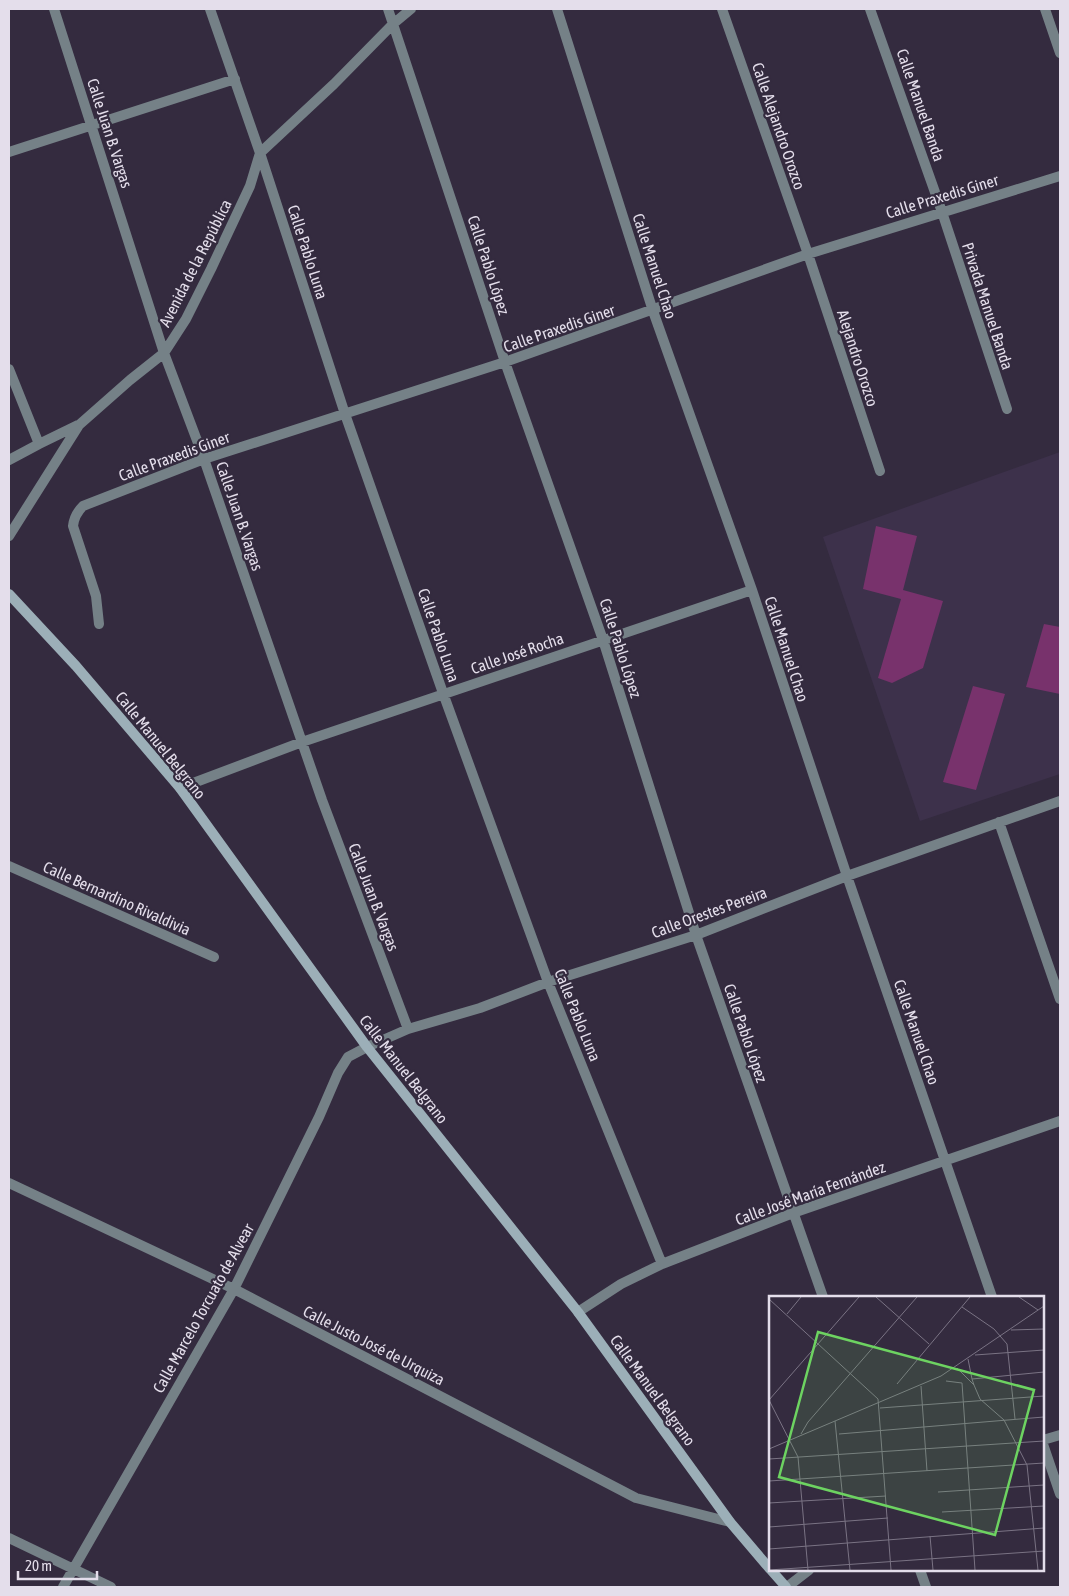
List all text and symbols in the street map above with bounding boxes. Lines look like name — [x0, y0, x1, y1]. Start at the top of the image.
street label: Calle Manuel Banda — [893, 46, 949, 164]
street label: Calle Alejandro Orozco — [748, 60, 809, 192]
street label: Calle Juan B. Vargas — [83, 76, 136, 191]
street label: Calle Praxedis Giner — [884, 170, 1001, 222]
street label: Avenida de la República — [155, 196, 236, 330]
street label: Calle Pablo Luna — [284, 203, 332, 301]
street label: Calle Manuel Chao — [629, 211, 681, 321]
street label: Calle Pablo López — [464, 213, 514, 317]
street label: Privada Manuel Banda — [959, 240, 1017, 372]
street label: Calle Praxedis Giner — [501, 300, 617, 355]
street label: Alejandro Orozco — [833, 307, 882, 409]
street label: Calle Praxedis Giner — [116, 428, 232, 484]
street label: Calle Juan B. Vargas — [212, 459, 267, 573]
street label: Calle Pablo Luna — [415, 586, 463, 684]
street label: Calle Manuel Chao — [761, 594, 813, 704]
street label: Calle Pablo López — [596, 596, 646, 700]
street label: Calle José Rocha — [468, 629, 566, 677]
street label: Calle Manuel Belgrano — [112, 688, 210, 803]
street label: Calle Juan B. Vargas — [344, 841, 403, 954]
street label: Calle Bernardino Rivaldivia — [41, 857, 193, 939]
street label: Calle Orestes Pereira — [649, 883, 769, 941]
street label: Calle Pablo Luna — [551, 966, 605, 1064]
street label: Calle Manuel Chao — [891, 977, 943, 1087]
street label: Calle Pablo López — [720, 981, 771, 1085]
street label: Calle Manuel Belgrano — [355, 1011, 452, 1127]
street label: Calle José María Fernández — [733, 1157, 888, 1228]
street label: Calle Marcelo Torcuato de Alvear — [149, 1220, 257, 1396]
inset map — [769, 1296, 1044, 1571]
street label: Calle Justo José de Urquiza — [300, 1302, 448, 1389]
street label: Calle Manuel Belgrano — [606, 1331, 699, 1450]
scale bar — [18, 1548, 96, 1580]
text: 20 m — [25, 1557, 52, 1574]

